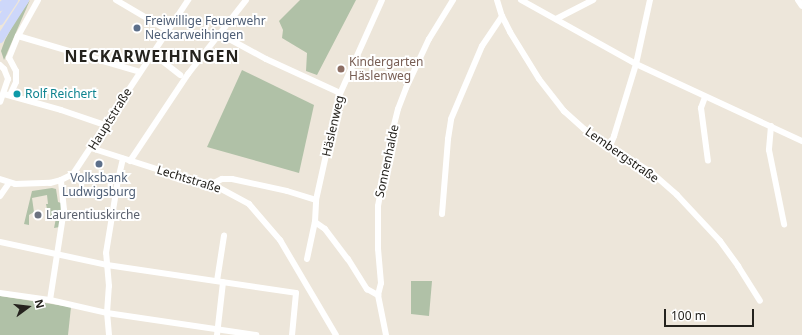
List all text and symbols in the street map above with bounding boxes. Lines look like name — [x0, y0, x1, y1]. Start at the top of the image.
place label: Freiwillige Feuerwehr Neckarweihingen — [145, 14, 266, 42]
marker: Freiwillige Feuerwehr Neckarweihingen — [132, 23, 142, 33]
district label: NECKARWEIHINGEN — [64, 46, 240, 66]
place label: Kindergarten Häslenweg — [349, 55, 424, 83]
marker: Kindergarten Häslenweg — [336, 64, 346, 74]
street label: Hauptstraße — [85, 85, 135, 153]
place label: Rolf Reichert — [25, 87, 97, 101]
marker: Rolf Reichert — [12, 89, 22, 99]
street label: Häslenweg — [319, 94, 347, 158]
street label: Sonnenhalde — [372, 123, 402, 199]
street label: Lembergstraße — [582, 124, 662, 186]
marker: Volksbank Ludwigsburg — [94, 159, 104, 169]
street label: Lechtstraße — [155, 162, 223, 196]
place label: Volksbank Ludwigsburg — [62, 171, 136, 199]
place label: Laurentiuskirche — [46, 208, 140, 222]
marker: Laurentiuskirche — [33, 210, 43, 220]
north arrow — [8, 287, 48, 327]
text: N — [32, 297, 48, 310]
scale bar — [666, 301, 756, 327]
text: 100 m — [671, 307, 706, 324]

